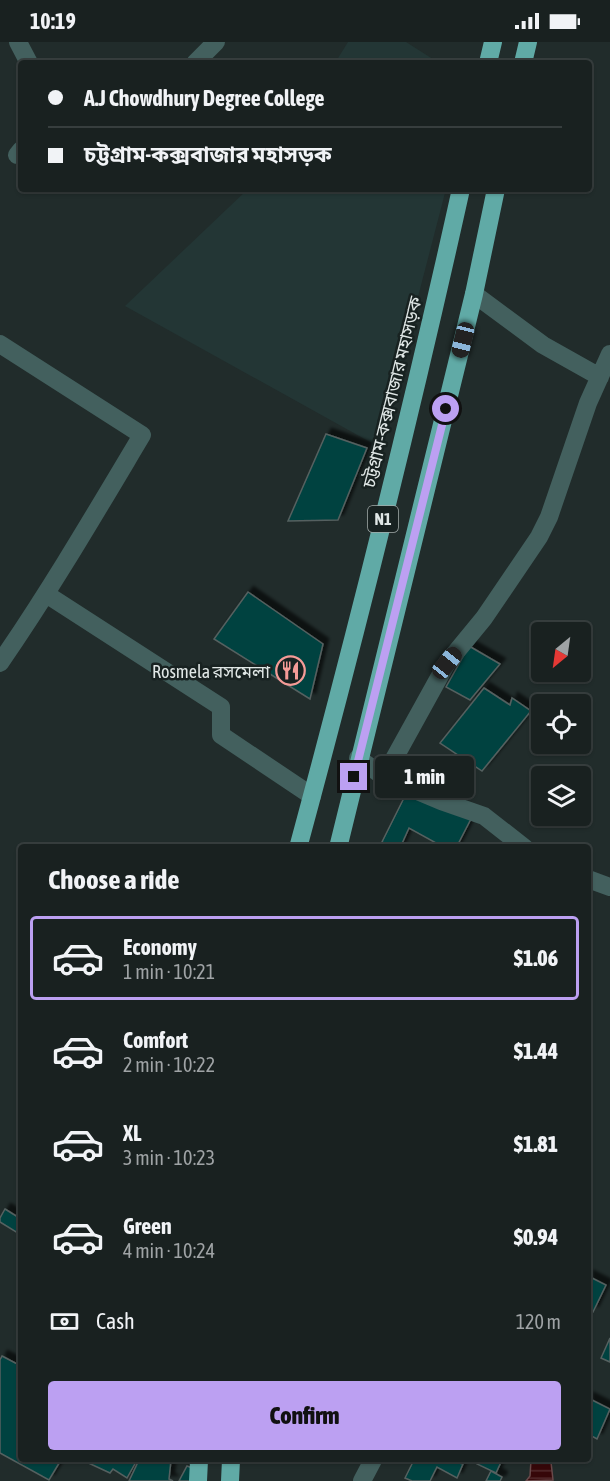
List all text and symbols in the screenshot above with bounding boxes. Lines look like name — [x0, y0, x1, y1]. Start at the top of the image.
text: 10:19 — [30, 8, 76, 34]
text: A.J Chowdhury Degree College — [84, 85, 324, 111]
text: চট্টগ্রাম-কক্সবাজার মহাসড়ক — [84, 141, 332, 167]
street label: চট্টগ্রাম-কক্সবাজার মহাসড়ক — [358, 294, 426, 491]
car — [450, 320, 476, 360]
route start — [432, 395, 459, 422]
road number: N1 — [368, 506, 398, 532]
north arrow — [531, 622, 591, 682]
map controls — [531, 622, 591, 826]
car — [429, 643, 465, 683]
restaurant icon: Rosmela রসমেলা — [275, 655, 307, 687]
place label: Rosmela রসমেলা — [152, 661, 270, 682]
button: locate — [531, 694, 591, 754]
callout: 1 min — [375, 756, 474, 798]
route end — [340, 763, 367, 790]
text: 1 min — [404, 765, 445, 788]
button: layers — [531, 766, 591, 826]
text: Choose a ride — [48, 864, 180, 895]
icon: car — [51, 931, 105, 985]
text: Economy — [123, 934, 197, 960]
text: $1.06 — [514, 945, 558, 971]
text: 1 min · 10:21 — [123, 960, 215, 983]
icon: car — [51, 1024, 105, 1078]
text: Comfort — [123, 1027, 188, 1053]
text: $1.44 — [514, 1038, 558, 1064]
text: 2 min · 10:22 — [123, 1053, 215, 1076]
icon: car — [51, 1117, 105, 1171]
text: XL — [123, 1120, 141, 1146]
text: $1.81 — [514, 1131, 558, 1157]
text: 3 min · 10:23 — [123, 1146, 215, 1169]
icon: car — [51, 1210, 105, 1264]
text: Green — [123, 1213, 172, 1239]
text: $0.94 — [514, 1224, 558, 1250]
text: 4 min · 10:24 — [123, 1239, 215, 1262]
icon: cash — [48, 1305, 81, 1338]
text: Cash — [96, 1308, 135, 1334]
text: 120 m — [516, 1310, 561, 1333]
button: Confirm — [48, 1381, 561, 1450]

